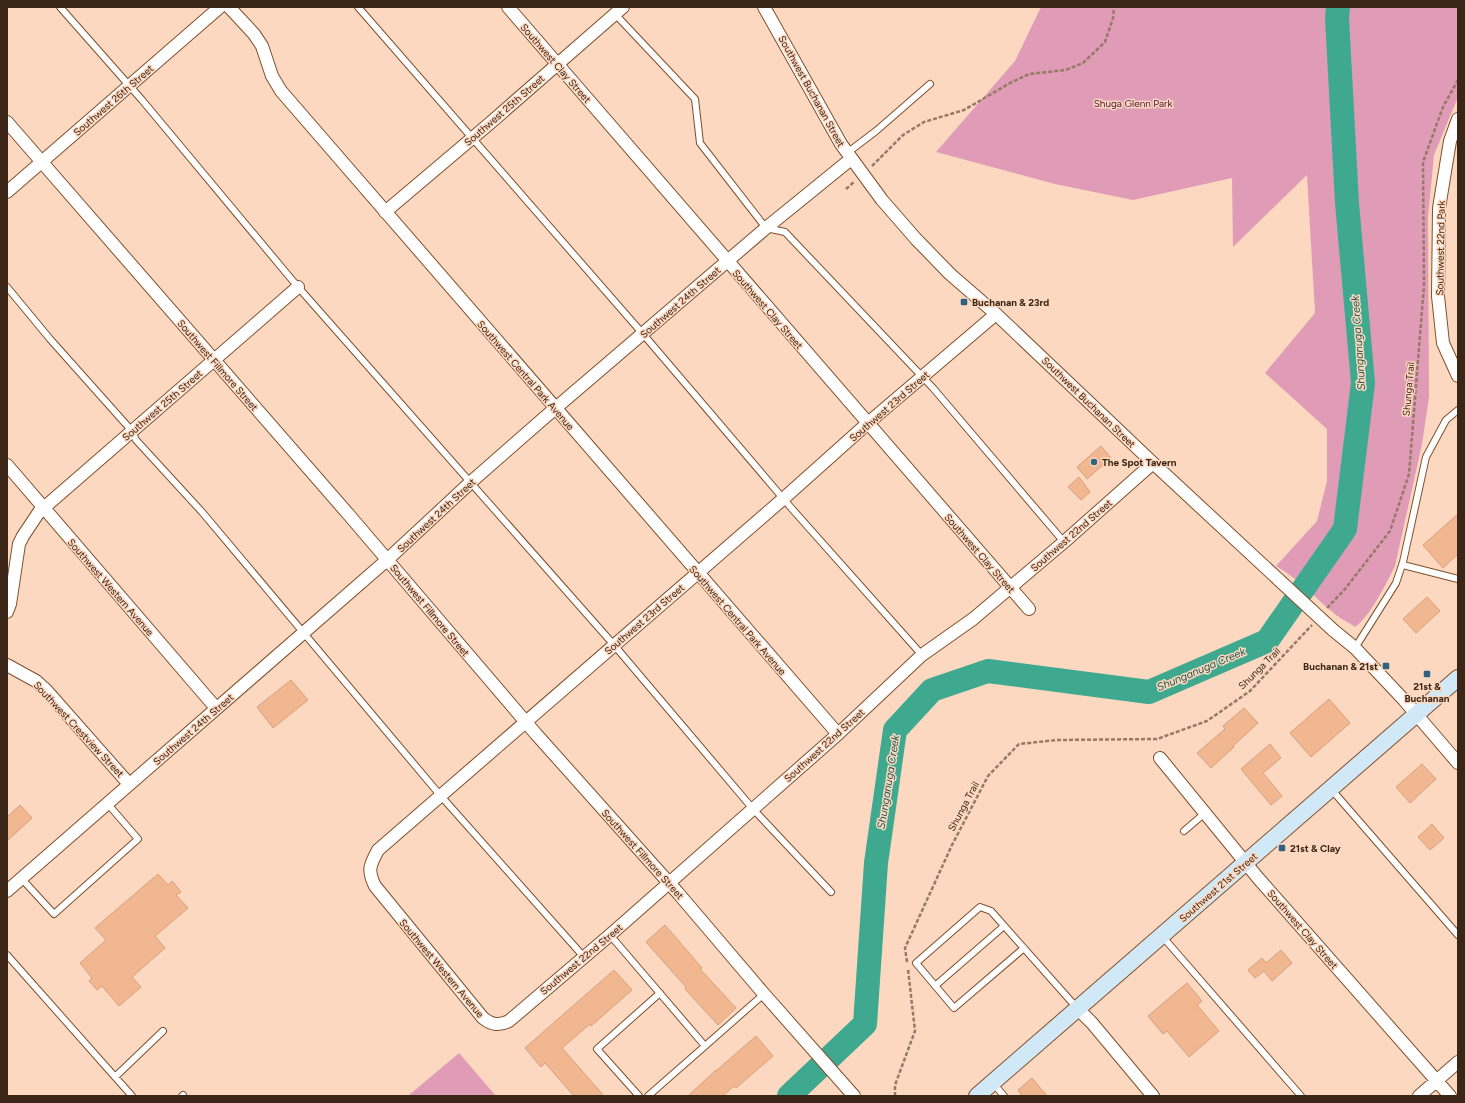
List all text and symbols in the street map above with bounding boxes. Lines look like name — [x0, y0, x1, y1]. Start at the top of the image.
street label: Southwest Clay Street — [518, 21, 594, 106]
street label: Southwest Buchanan Street — [775, 33, 848, 149]
street label: Southwest 26th Street — [71, 62, 156, 139]
street label: Southwest 25th Street — [462, 72, 547, 149]
park label: Shuga Glenn Park — [1094, 97, 1172, 110]
street label: Southwest 22nd Park — [1433, 200, 1448, 296]
street label: Southwest 24th Street — [637, 264, 723, 341]
street label: Southwest Clay Street — [730, 267, 806, 352]
water label: Shunganuga Creek — [1349, 294, 1368, 391]
place label: Buchanan & 23rd — [972, 296, 1049, 309]
marker: Buchanan & 23rd — [959, 297, 969, 307]
street label: Southwest Fillmore Street — [174, 317, 261, 414]
street label: Southwest Central Park Avenue — [474, 318, 577, 433]
street label: Southwest Buchanan Street — [1039, 354, 1138, 451]
street label: Shunga Trail — [1400, 361, 1417, 417]
street label: Southwest 25th Street — [120, 367, 205, 444]
street label: Southwest 23rd Street — [847, 368, 932, 445]
place label: The Spot Tavern — [1102, 456, 1177, 469]
marker: The Spot Tavern — [1089, 457, 1099, 467]
street label: Southwest 24th Street — [394, 476, 478, 555]
street label: Southwest 22nd Street — [1028, 496, 1115, 574]
street label: Southwest Clay Street — [942, 511, 1018, 596]
street label: Southwest Western Avenue — [65, 536, 157, 639]
street label: Southwest Fillmore Street — [387, 561, 472, 659]
street label: Southwest Central Park Avenue — [686, 563, 789, 678]
street label: Southwest 23rd Street — [602, 581, 687, 658]
water label: Shunganuga Creek — [1155, 645, 1248, 694]
street label: Shunga Trail — [1236, 645, 1283, 692]
place label: Buchanan & 21st — [1303, 660, 1378, 673]
marker: Buchanan & 21st — [1381, 661, 1391, 671]
marker: 21st & Buchanan — [1422, 669, 1432, 679]
street label: Southwest Crestview Street — [31, 679, 127, 780]
place label: 21st & Buchanan — [1405, 680, 1450, 705]
street label: Southwest 24th Street — [150, 691, 236, 768]
street label: Southwest 22nd Street — [781, 706, 867, 785]
water label: Shunganuga Creek — [875, 733, 902, 830]
street label: Shunga Trail — [945, 779, 982, 833]
street label: Southwest Fillmore Street — [599, 807, 687, 902]
place label: 21st & Clay — [1290, 842, 1341, 855]
marker: 21st & Clay — [1277, 843, 1287, 853]
street label: Southwest 21st Street — [1177, 850, 1260, 925]
street label: Southwest Clay Street — [1265, 887, 1341, 972]
street label: Southwest Western Avenue — [397, 916, 487, 1021]
street label: Southwest 22nd Street — [537, 921, 625, 998]

